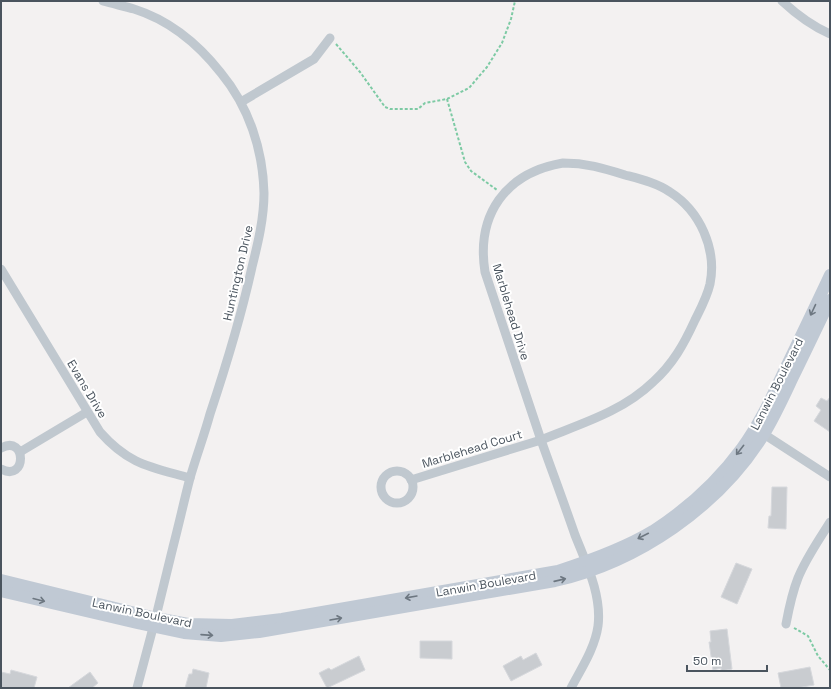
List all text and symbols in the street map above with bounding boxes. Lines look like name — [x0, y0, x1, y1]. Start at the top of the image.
street label: Huntington Drive — [219, 224, 257, 322]
street label: Marblehead Drive — [489, 262, 533, 362]
one-way arrow — [809, 304, 816, 316]
street label: Lanwin Boulevard — [747, 335, 807, 433]
street label: Evans Drive — [63, 357, 111, 421]
street label: Marblehead Court — [420, 426, 524, 472]
one-way arrow — [736, 444, 744, 455]
one-way arrow — [638, 533, 650, 540]
street label: Lanwin Boulevard — [435, 567, 537, 601]
one-way arrow — [554, 576, 567, 584]
one-way arrow — [405, 593, 418, 601]
street label: Lanwin Boulevard — [91, 595, 193, 631]
one-way arrow — [32, 596, 45, 604]
one-way arrow — [329, 615, 342, 623]
one-way arrow — [200, 631, 213, 638]
scale bar — [687, 647, 767, 673]
text: 50 m — [693, 653, 721, 669]

